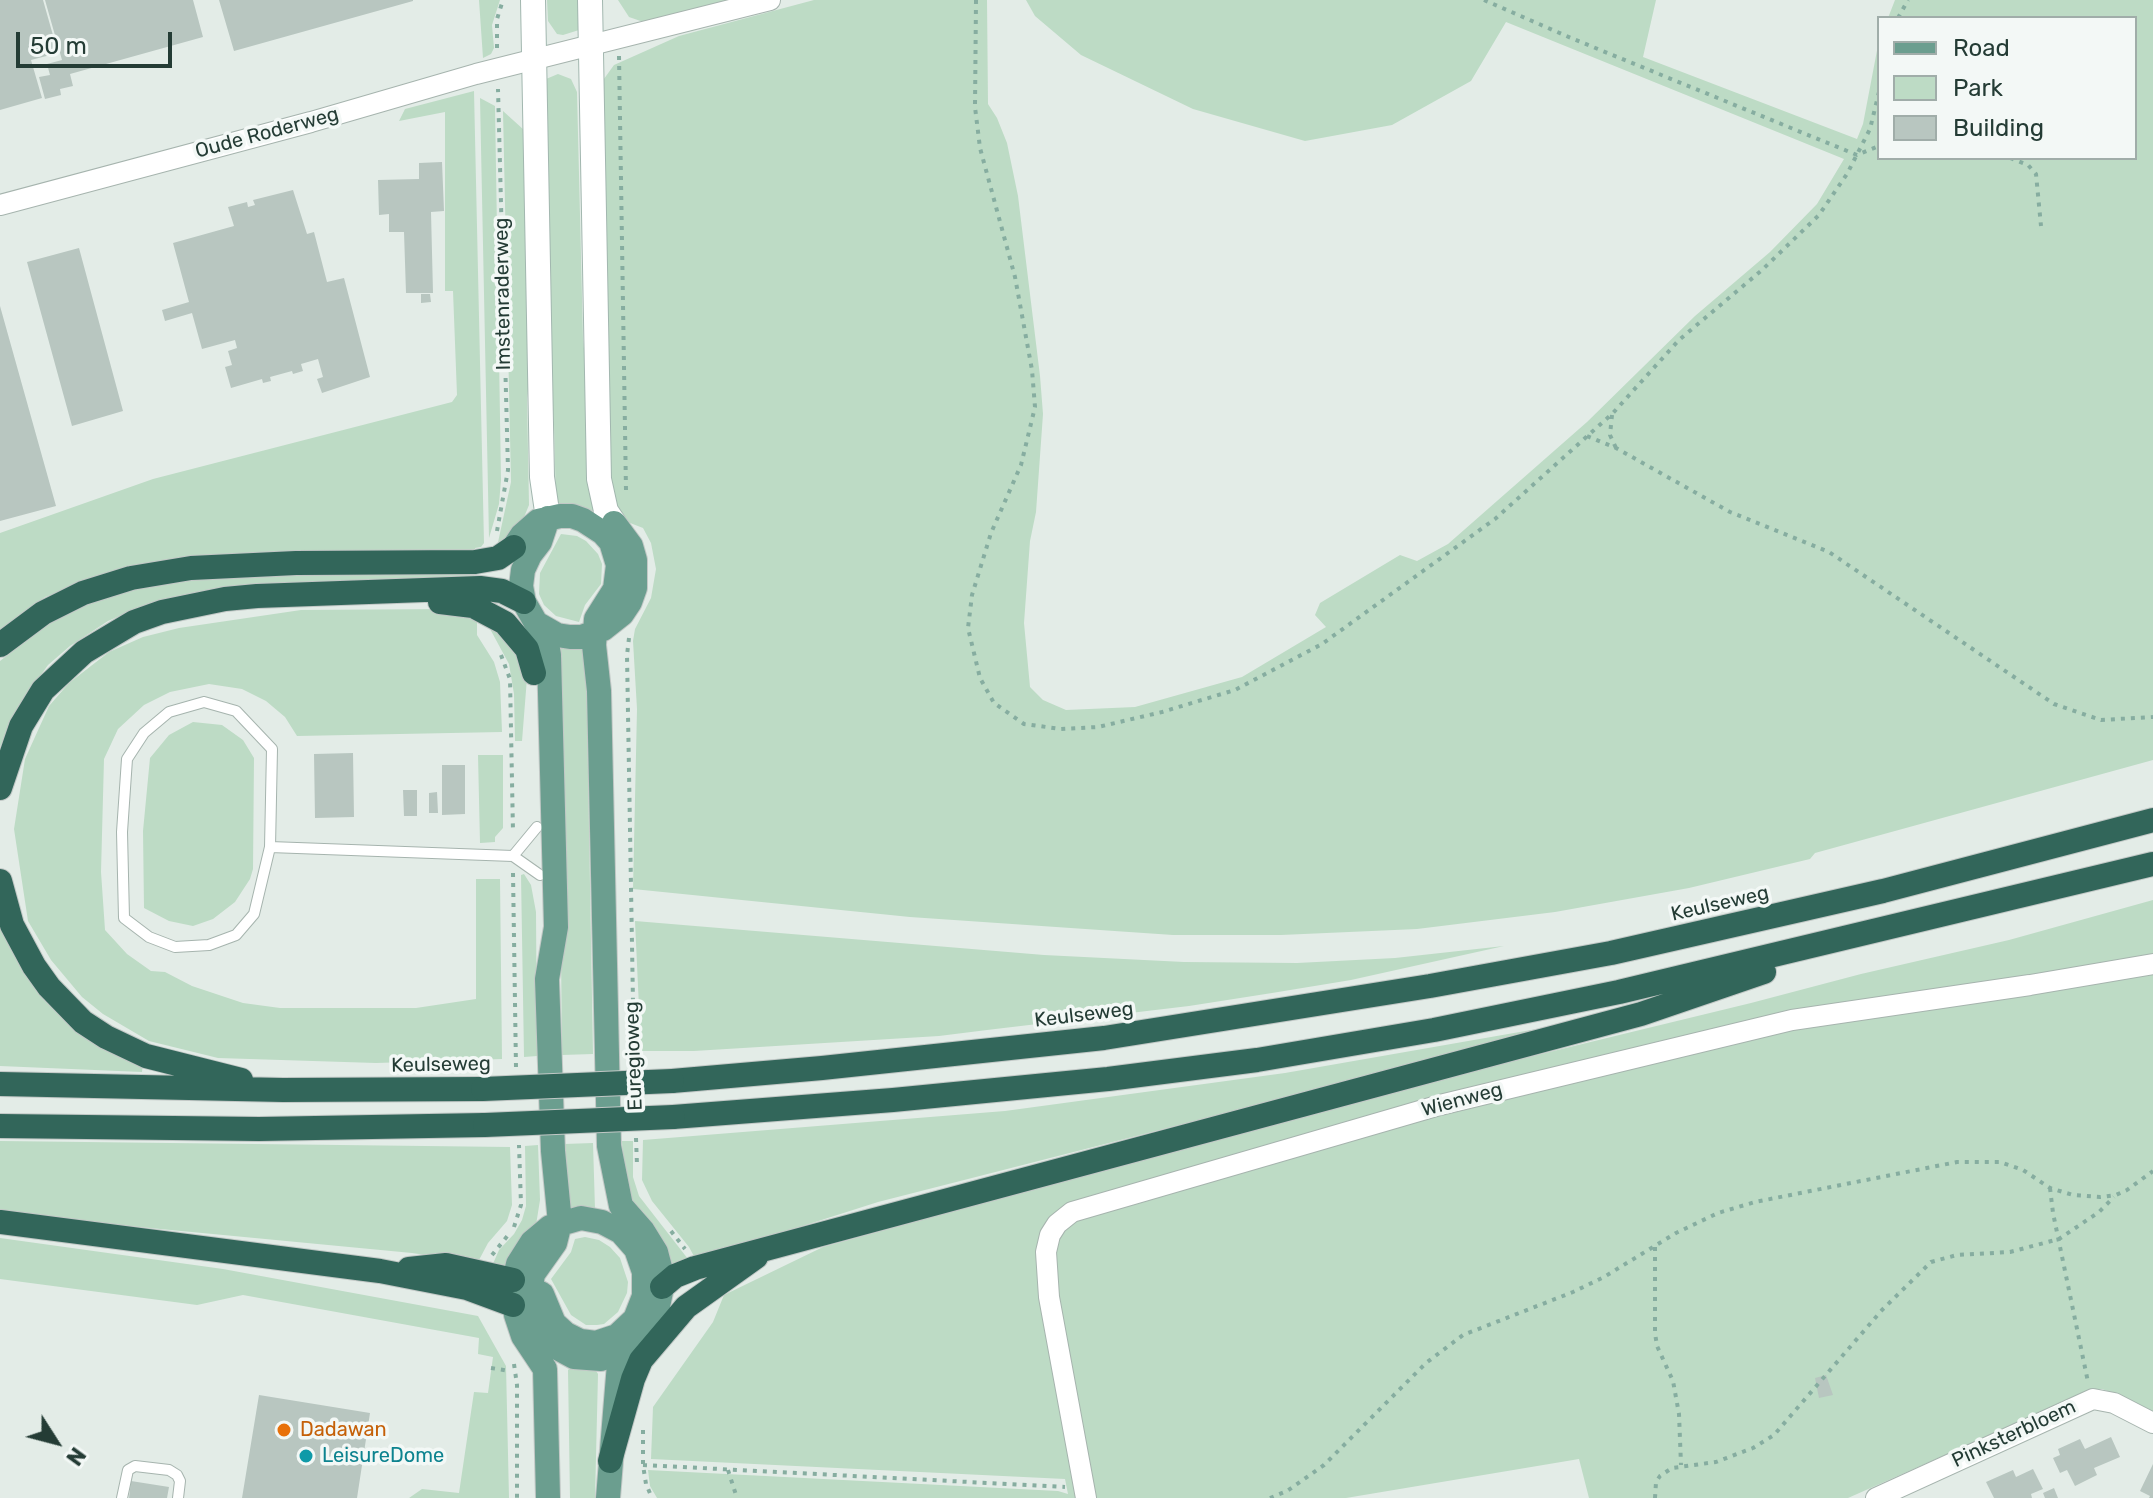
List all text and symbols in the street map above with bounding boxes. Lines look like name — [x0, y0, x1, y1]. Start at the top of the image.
scale bar — [20, 16, 176, 66]
legend — [1877, 16, 2137, 160]
text: 50 m — [30, 32, 87, 60]
text: Road — [1953, 34, 2010, 62]
text: Park — [1953, 74, 2003, 102]
street label: Oude Roderweg — [193, 102, 341, 164]
text: Building — [1953, 114, 2044, 142]
street label: Imstenraderweg — [490, 217, 516, 371]
street label: Keulseweg — [1669, 881, 1771, 927]
street label: Keulseweg — [1033, 997, 1135, 1033]
street label: Euregioweg — [620, 1001, 648, 1111]
street label: Keulseweg — [391, 1052, 491, 1078]
street label: Wienweg — [1419, 1078, 1505, 1122]
street label: Pinksterbloem — [1948, 1395, 2080, 1473]
north arrow — [16, 1402, 96, 1482]
place label: Dadawan — [300, 1418, 387, 1442]
marker: Dadawan — [275, 1421, 293, 1439]
text: N — [60, 1442, 91, 1471]
place label: LeisureDome — [322, 1444, 444, 1468]
marker: LeisureDome — [297, 1447, 315, 1465]

